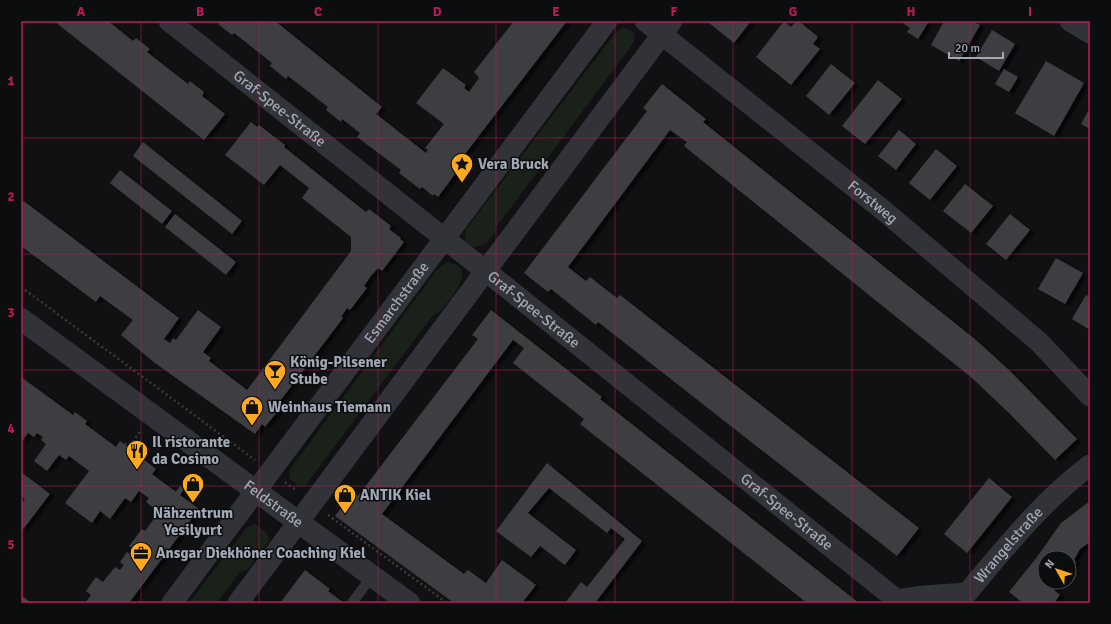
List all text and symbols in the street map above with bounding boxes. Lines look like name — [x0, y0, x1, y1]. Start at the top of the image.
text: A — [77, 4, 86, 20]
text: B — [196, 4, 204, 20]
text: C — [314, 4, 322, 20]
text: D — [433, 4, 442, 20]
text: E — [552, 4, 560, 20]
text: F — [671, 4, 678, 20]
text: G — [789, 4, 797, 20]
text: H — [907, 4, 915, 20]
text: I — [1028, 4, 1032, 20]
scale bar — [949, 34, 1003, 60]
text: 20 m — [955, 41, 980, 56]
street label: Graf-Spee-Straße — [230, 66, 330, 150]
text: 1 — [7, 73, 15, 89]
place icon: Vera Bruck — [449, 151, 475, 184]
place label: Vera Bruck — [478, 155, 549, 173]
street label: Forstweg — [844, 177, 901, 228]
text: 2 — [7, 189, 15, 205]
street label: Esmarchstraße — [360, 258, 433, 347]
street label: Graf-Spee-Straße — [484, 267, 584, 352]
text: 3 — [7, 305, 15, 321]
place label: König-Pilsener Stube — [290, 353, 387, 388]
bar icon: König-Pilsener Stube — [262, 358, 288, 391]
shop icon: Weinhaus Tiemann — [239, 394, 265, 427]
place label: Weinhaus Tiemann — [268, 398, 391, 416]
text: 4 — [7, 421, 15, 437]
place label: Il ristorante da Cosimo — [152, 433, 230, 468]
restaurant icon: Il ristorante da Cosimo — [124, 438, 150, 471]
street label: Graf-Spee-Straße — [737, 469, 837, 554]
shop icon: Nähzentrum Yesilyurt — [180, 471, 206, 504]
street label: Feldstraße — [240, 476, 307, 531]
shop icon: ANTIK Kiel — [332, 482, 358, 515]
place label: ANTIK Kiel — [360, 486, 431, 504]
street label: Wrangelstraße — [970, 503, 1047, 587]
place label: Nähzentrum Yesilyurt — [153, 504, 233, 539]
text: 5 — [7, 537, 15, 553]
office icon: Ansgar Diekhöner Coaching Kiel — [128, 540, 154, 573]
place label: Ansgar Diekhöner Coaching Kiel — [156, 544, 366, 562]
north arrow — [1037, 550, 1077, 590]
text: N — [1042, 557, 1057, 571]

